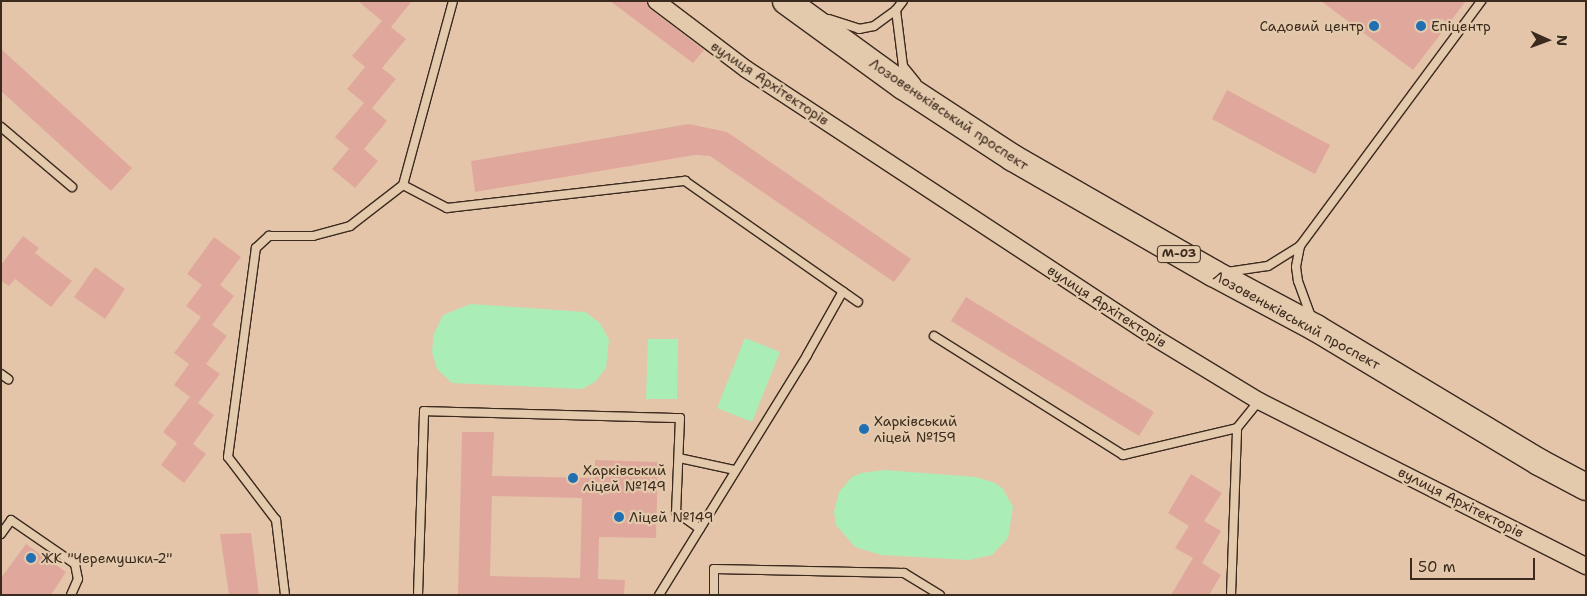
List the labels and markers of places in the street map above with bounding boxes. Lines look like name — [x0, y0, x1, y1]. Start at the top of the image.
place label: Садовий центр — [1259, 18, 1364, 34]
place label: Епіцентр — [1431, 18, 1491, 34]
marker: Садовий центр — [1368, 20, 1380, 32]
marker: Епіцентр — [1415, 20, 1427, 32]
place label: Харківський ліцей №159 — [874, 413, 957, 446]
marker: Харківський ліцей №159 — [858, 423, 870, 435]
place label: Харківський ліцей №149 — [583, 462, 666, 494]
marker: Харківський ліцей №149 — [567, 472, 579, 484]
place label: Ліцей №149 — [629, 509, 713, 525]
marker: Ліцей №149 — [613, 511, 625, 523]
place label: ЖК "Черемушки-2" — [41, 550, 173, 566]
marker: ЖК "Черемушки-2" — [25, 552, 37, 564]

